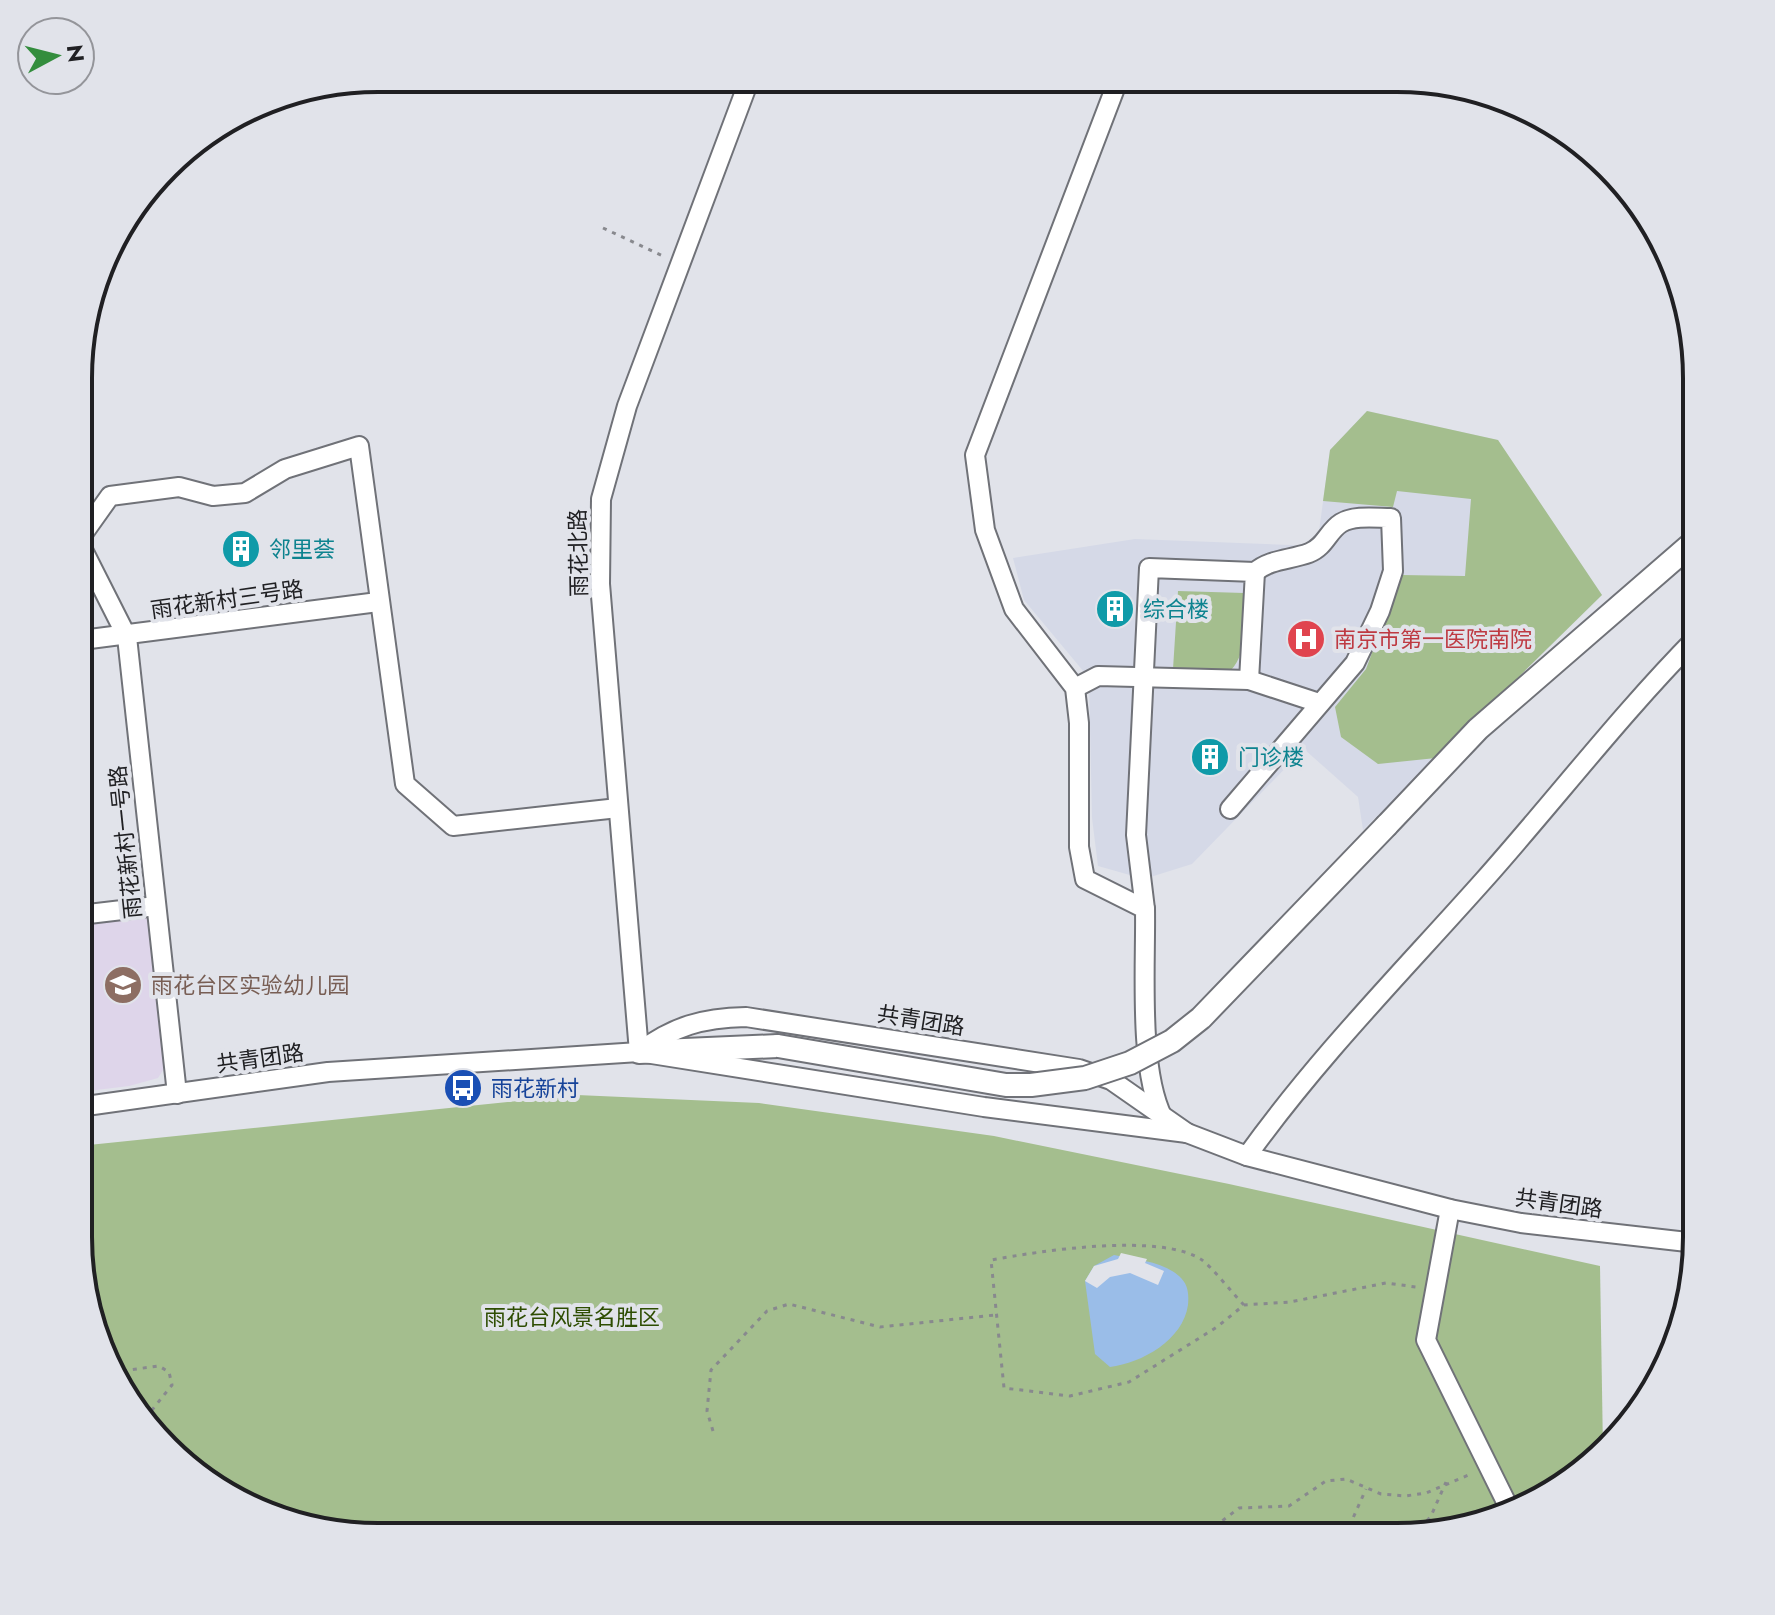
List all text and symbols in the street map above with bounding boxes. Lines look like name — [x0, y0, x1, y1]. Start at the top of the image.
north arrow — [16, 16, 96, 96]
text: N — [59, 43, 93, 64]
street label: 雨花北路 — [561, 509, 595, 597]
building icon: 邻里荟 — [220, 528, 262, 570]
place label: 邻里荟 — [269, 533, 335, 565]
street label: 雨花新村三号路 — [149, 572, 305, 626]
building icon: 综合楼 — [1094, 588, 1136, 630]
place label: 综合楼 — [1143, 593, 1209, 625]
hospital icon: 南京市第一医院南院 — [1285, 618, 1327, 660]
place label: 南京市第一医院南院 — [1334, 623, 1532, 655]
building icon: 门诊楼 — [1189, 736, 1231, 778]
place label: 门诊楼 — [1238, 741, 1304, 773]
street label: 雨花新村一号路 — [101, 764, 149, 920]
school or university icon: 雨花台区实验幼儿园 — [102, 964, 144, 1006]
place label: 雨花台区实验幼儿园 — [151, 969, 349, 1001]
street label: 共青团路 — [875, 997, 967, 1043]
street label: 共青团路 — [214, 1036, 306, 1080]
bus stop icon: 雨花新村 — [442, 1067, 484, 1109]
place label: 雨花新村 — [491, 1072, 579, 1104]
street label: 共青团路 — [1513, 1181, 1605, 1225]
park label: 雨花台风景名胜区 — [484, 1301, 660, 1333]

